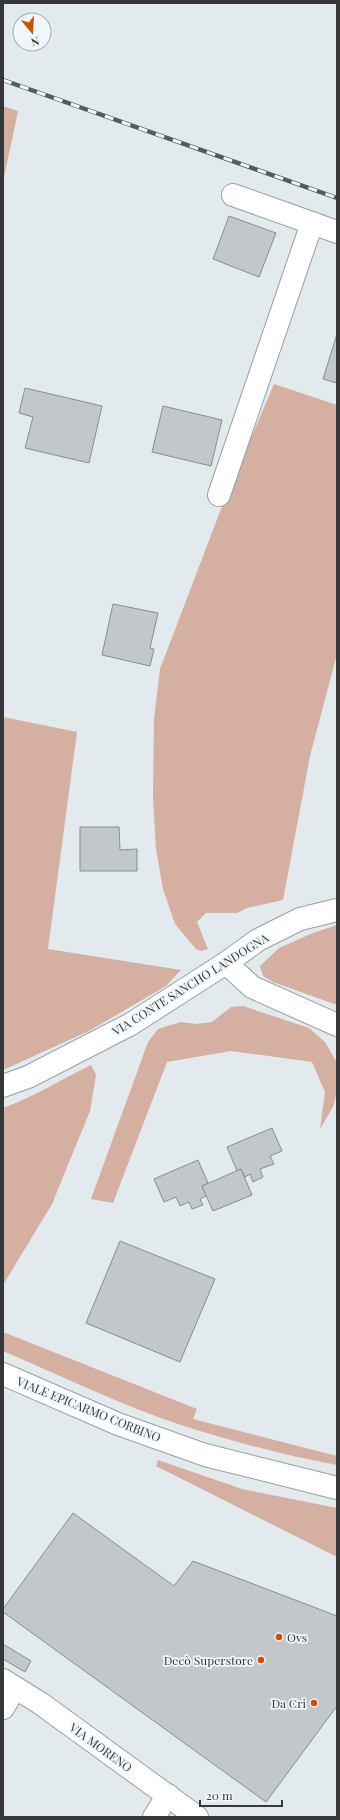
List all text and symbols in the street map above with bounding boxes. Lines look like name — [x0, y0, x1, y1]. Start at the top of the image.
north arrow — [12, 12, 52, 52]
text: N — [29, 34, 41, 50]
street label: VIA CONTE SANCHO LANDOGNA — [108, 929, 272, 1039]
street label: VIALE EPICARMO CORBINO — [14, 1372, 163, 1445]
place label: Ovs — [287, 1629, 307, 1645]
marker: Ovs — [274, 1632, 284, 1642]
place label: Decò Superstore — [164, 1652, 253, 1668]
marker: Decò Superstore — [256, 1655, 266, 1665]
place label: Da Cri — [271, 1695, 306, 1711]
marker: Da Cri — [309, 1698, 319, 1708]
street label: VIA MORENO — [66, 1718, 136, 1775]
scale bar — [200, 1782, 282, 1808]
text: 20 m — [206, 1787, 233, 1803]

